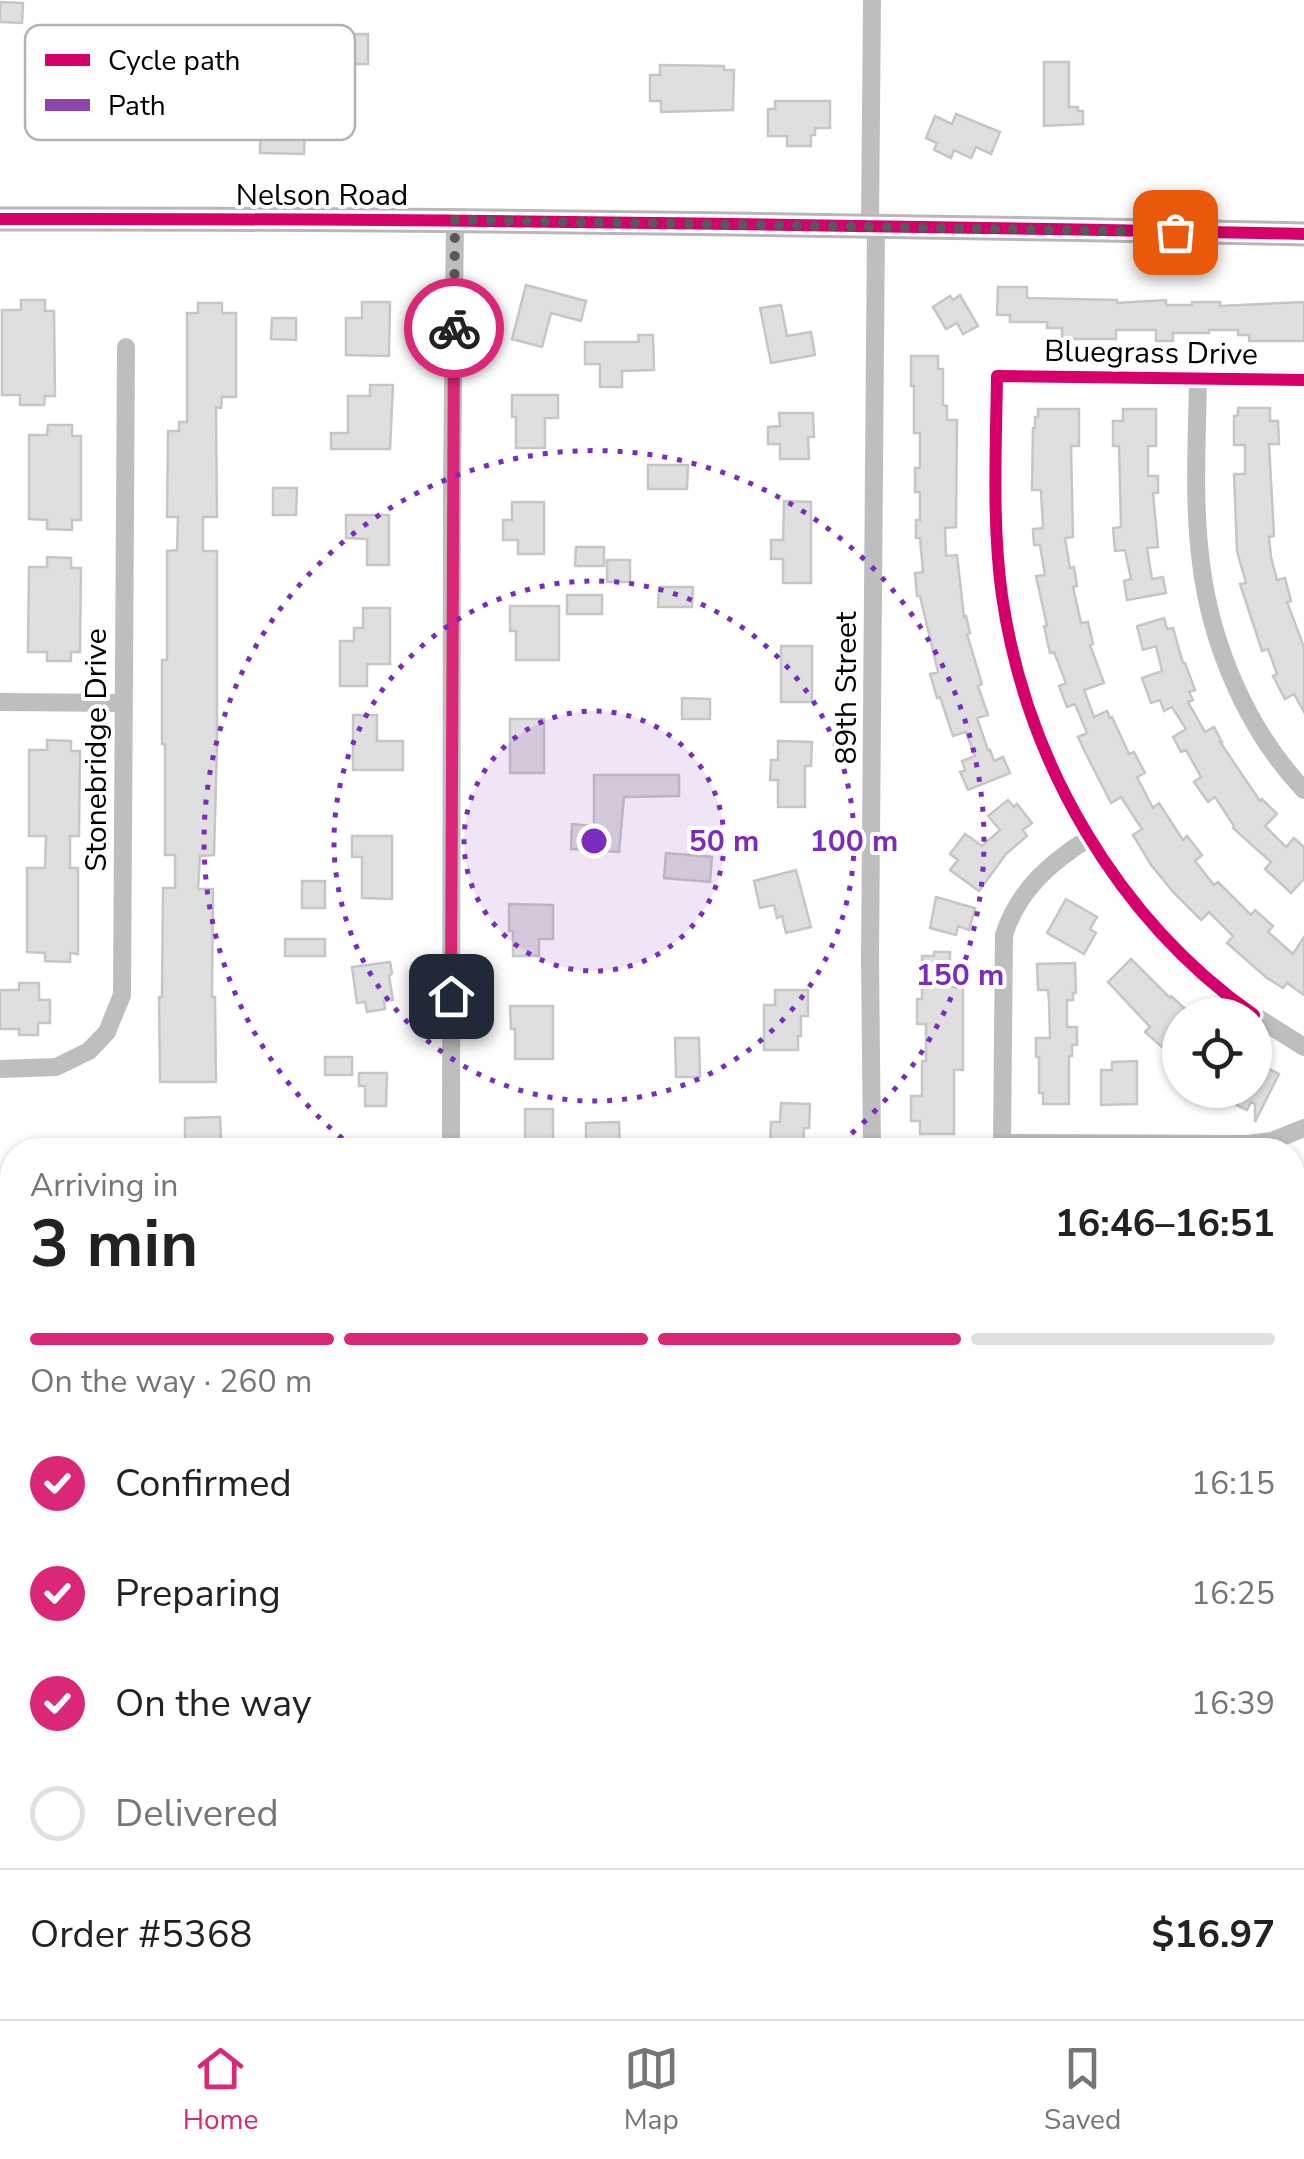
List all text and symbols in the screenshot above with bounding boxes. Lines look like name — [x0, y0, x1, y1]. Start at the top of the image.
legend — [25, 25, 355, 140]
text: Cycle path — [108, 42, 240, 80]
text: Path — [108, 87, 166, 125]
street label: Nelson Road — [236, 175, 408, 216]
pin — [1133, 190, 1218, 275]
icon: bag — [1148, 205, 1203, 260]
courier — [404, 278, 504, 378]
icon: bike — [427, 301, 482, 356]
street label: Bluegrass Drive — [1044, 331, 1258, 375]
street label: 89th Street — [826, 611, 867, 765]
street label: Stonebridge Drive — [76, 628, 117, 872]
text: 50 m — [689, 821, 759, 862]
text: 100 m — [810, 821, 898, 862]
centre of rings — [576, 823, 612, 859]
pin — [409, 954, 494, 1039]
text: 150 m — [916, 955, 1004, 996]
icon: home — [424, 969, 479, 1024]
map controls — [1162, 998, 1272, 1108]
button: locate — [1162, 998, 1272, 1108]
text: Arriving in — [30, 1164, 178, 1207]
text: 16:46–16:51 — [1055, 1198, 1275, 1249]
text: 3 min — [30, 1200, 198, 1289]
text: On the way · 260 m — [30, 1360, 312, 1403]
icon: check — [30, 1456, 85, 1511]
text: Confirmed — [115, 1458, 292, 1509]
text: 16:15 — [1191, 1462, 1275, 1505]
icon: check — [30, 1566, 85, 1621]
text: Preparing — [115, 1568, 281, 1619]
text: 16:25 — [1191, 1572, 1275, 1615]
icon: check — [30, 1676, 85, 1731]
text: On the way — [115, 1678, 311, 1729]
text: 16:39 — [1191, 1682, 1275, 1725]
text: Delivered — [115, 1788, 279, 1839]
text: Order #5368 — [30, 1909, 252, 1960]
text: $16.97 — [1152, 1909, 1275, 1960]
tab: Home — [183, 2041, 258, 2139]
tab: Map — [624, 2041, 679, 2139]
tab: Saved — [1044, 2041, 1121, 2139]

